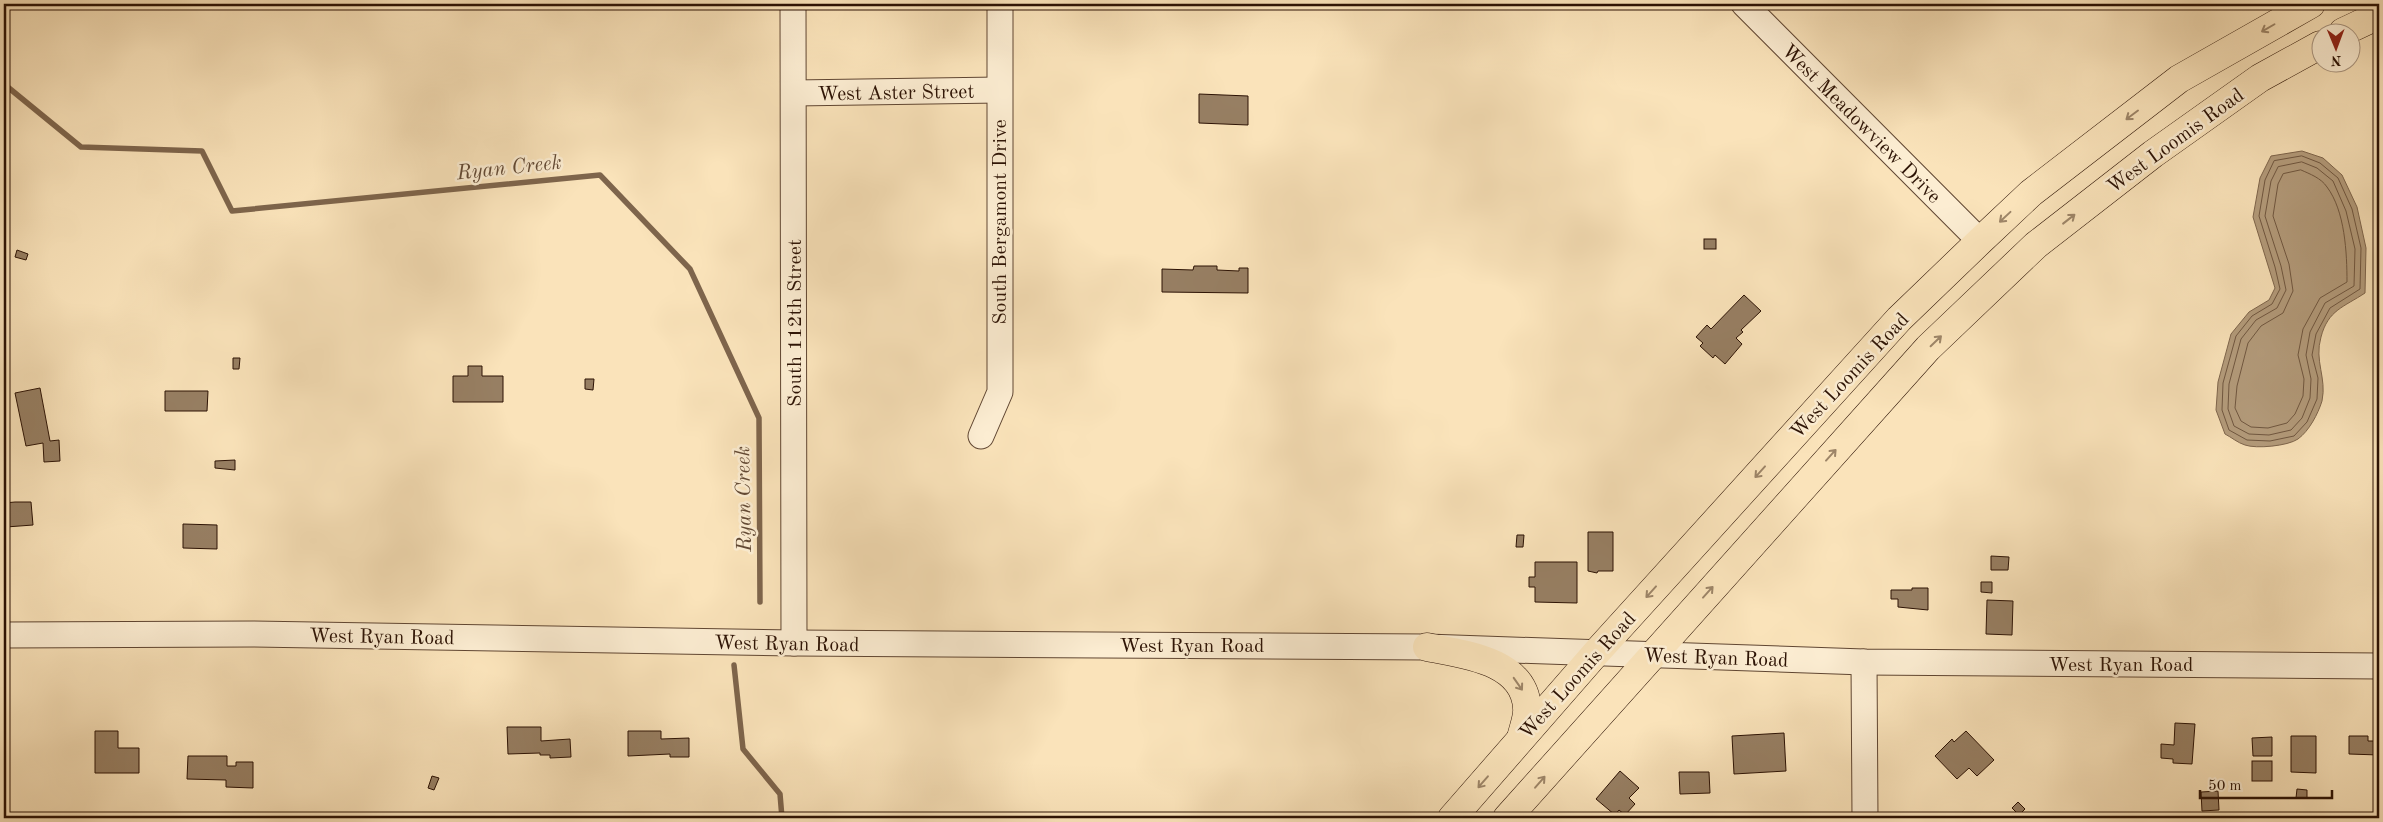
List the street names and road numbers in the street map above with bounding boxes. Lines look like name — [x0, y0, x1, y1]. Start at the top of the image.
street label: West Meadowview Drive — [1777, 41, 1944, 208]
street label: West Aster Street — [817, 83, 975, 105]
street label: West Loomis Road — [2104, 86, 2248, 198]
street label: South Bergamont Drive — [991, 119, 1011, 325]
street label: South 112th Street — [786, 239, 806, 407]
street label: West Loomis Road — [1787, 310, 1913, 443]
street label: West Loomis Road — [1516, 609, 1641, 744]
street label: West Ryan Road — [309, 627, 455, 649]
street label: West Ryan Road — [714, 634, 860, 656]
street label: West Ryan Road — [1119, 637, 1265, 657]
street label: West Ryan Road — [1643, 646, 1789, 672]
street label: West Ryan Road — [2048, 656, 2194, 676]

